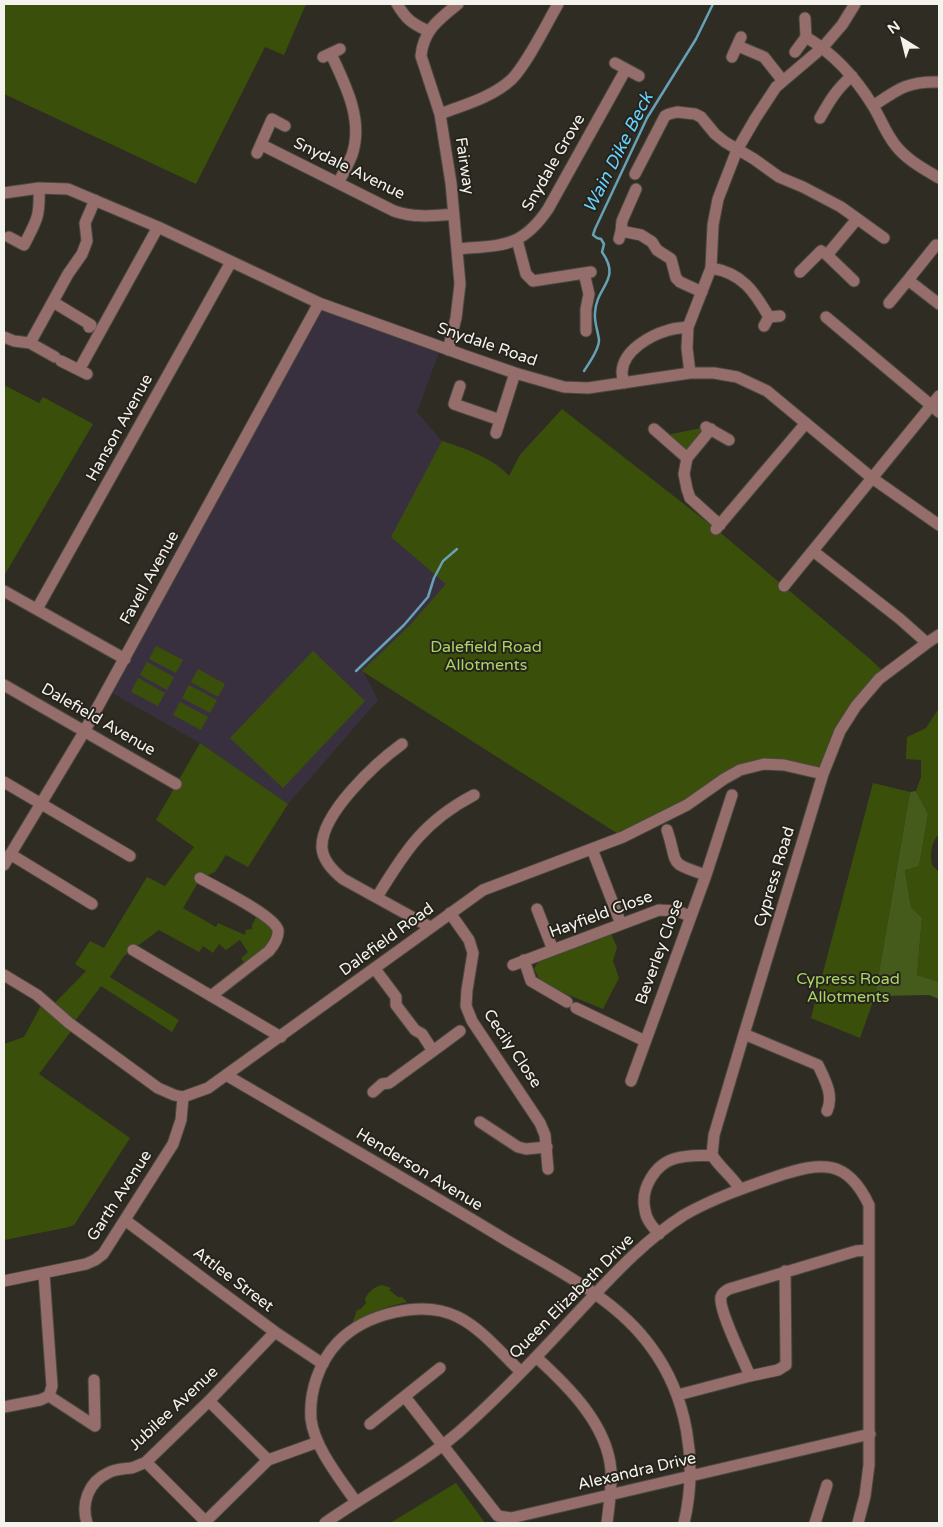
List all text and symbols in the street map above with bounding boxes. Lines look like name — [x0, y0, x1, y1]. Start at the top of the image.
north arrow — [878, 15, 928, 65]
text: N — [884, 17, 903, 38]
water label: Wain Dike Beck — [579, 89, 659, 217]
street label: Snydale Grove — [518, 111, 590, 215]
street label: Snydale Avenue — [290, 134, 408, 204]
street label: Fairway — [450, 136, 478, 196]
street label: Snydale Road — [435, 319, 539, 371]
street label: Hanson Avenue — [83, 371, 157, 485]
street label: Favell Avenue — [116, 528, 184, 628]
park label: Dalefield Road Allotments — [430, 638, 542, 676]
street label: Dalefield Avenue — [37, 680, 159, 760]
street label: Cypress Road — [751, 825, 799, 929]
street label: Hayfield Close — [547, 887, 655, 943]
street label: Beverley Close — [632, 897, 688, 1007]
street label: Dalefield Road — [336, 899, 438, 981]
park label: Cypress Road Allotments — [796, 970, 900, 1008]
street label: Cecily Close — [479, 1006, 545, 1092]
street label: Henderson Avenue — [352, 1125, 486, 1215]
street label: Garth Avenue — [83, 1147, 157, 1245]
street label: Queen Elizabeth Drive — [506, 1231, 638, 1363]
street label: Attlee Street — [189, 1244, 277, 1316]
street label: Jubilee Avenue — [125, 1363, 223, 1455]
street label: Alexandra Drive — [576, 1449, 698, 1495]

